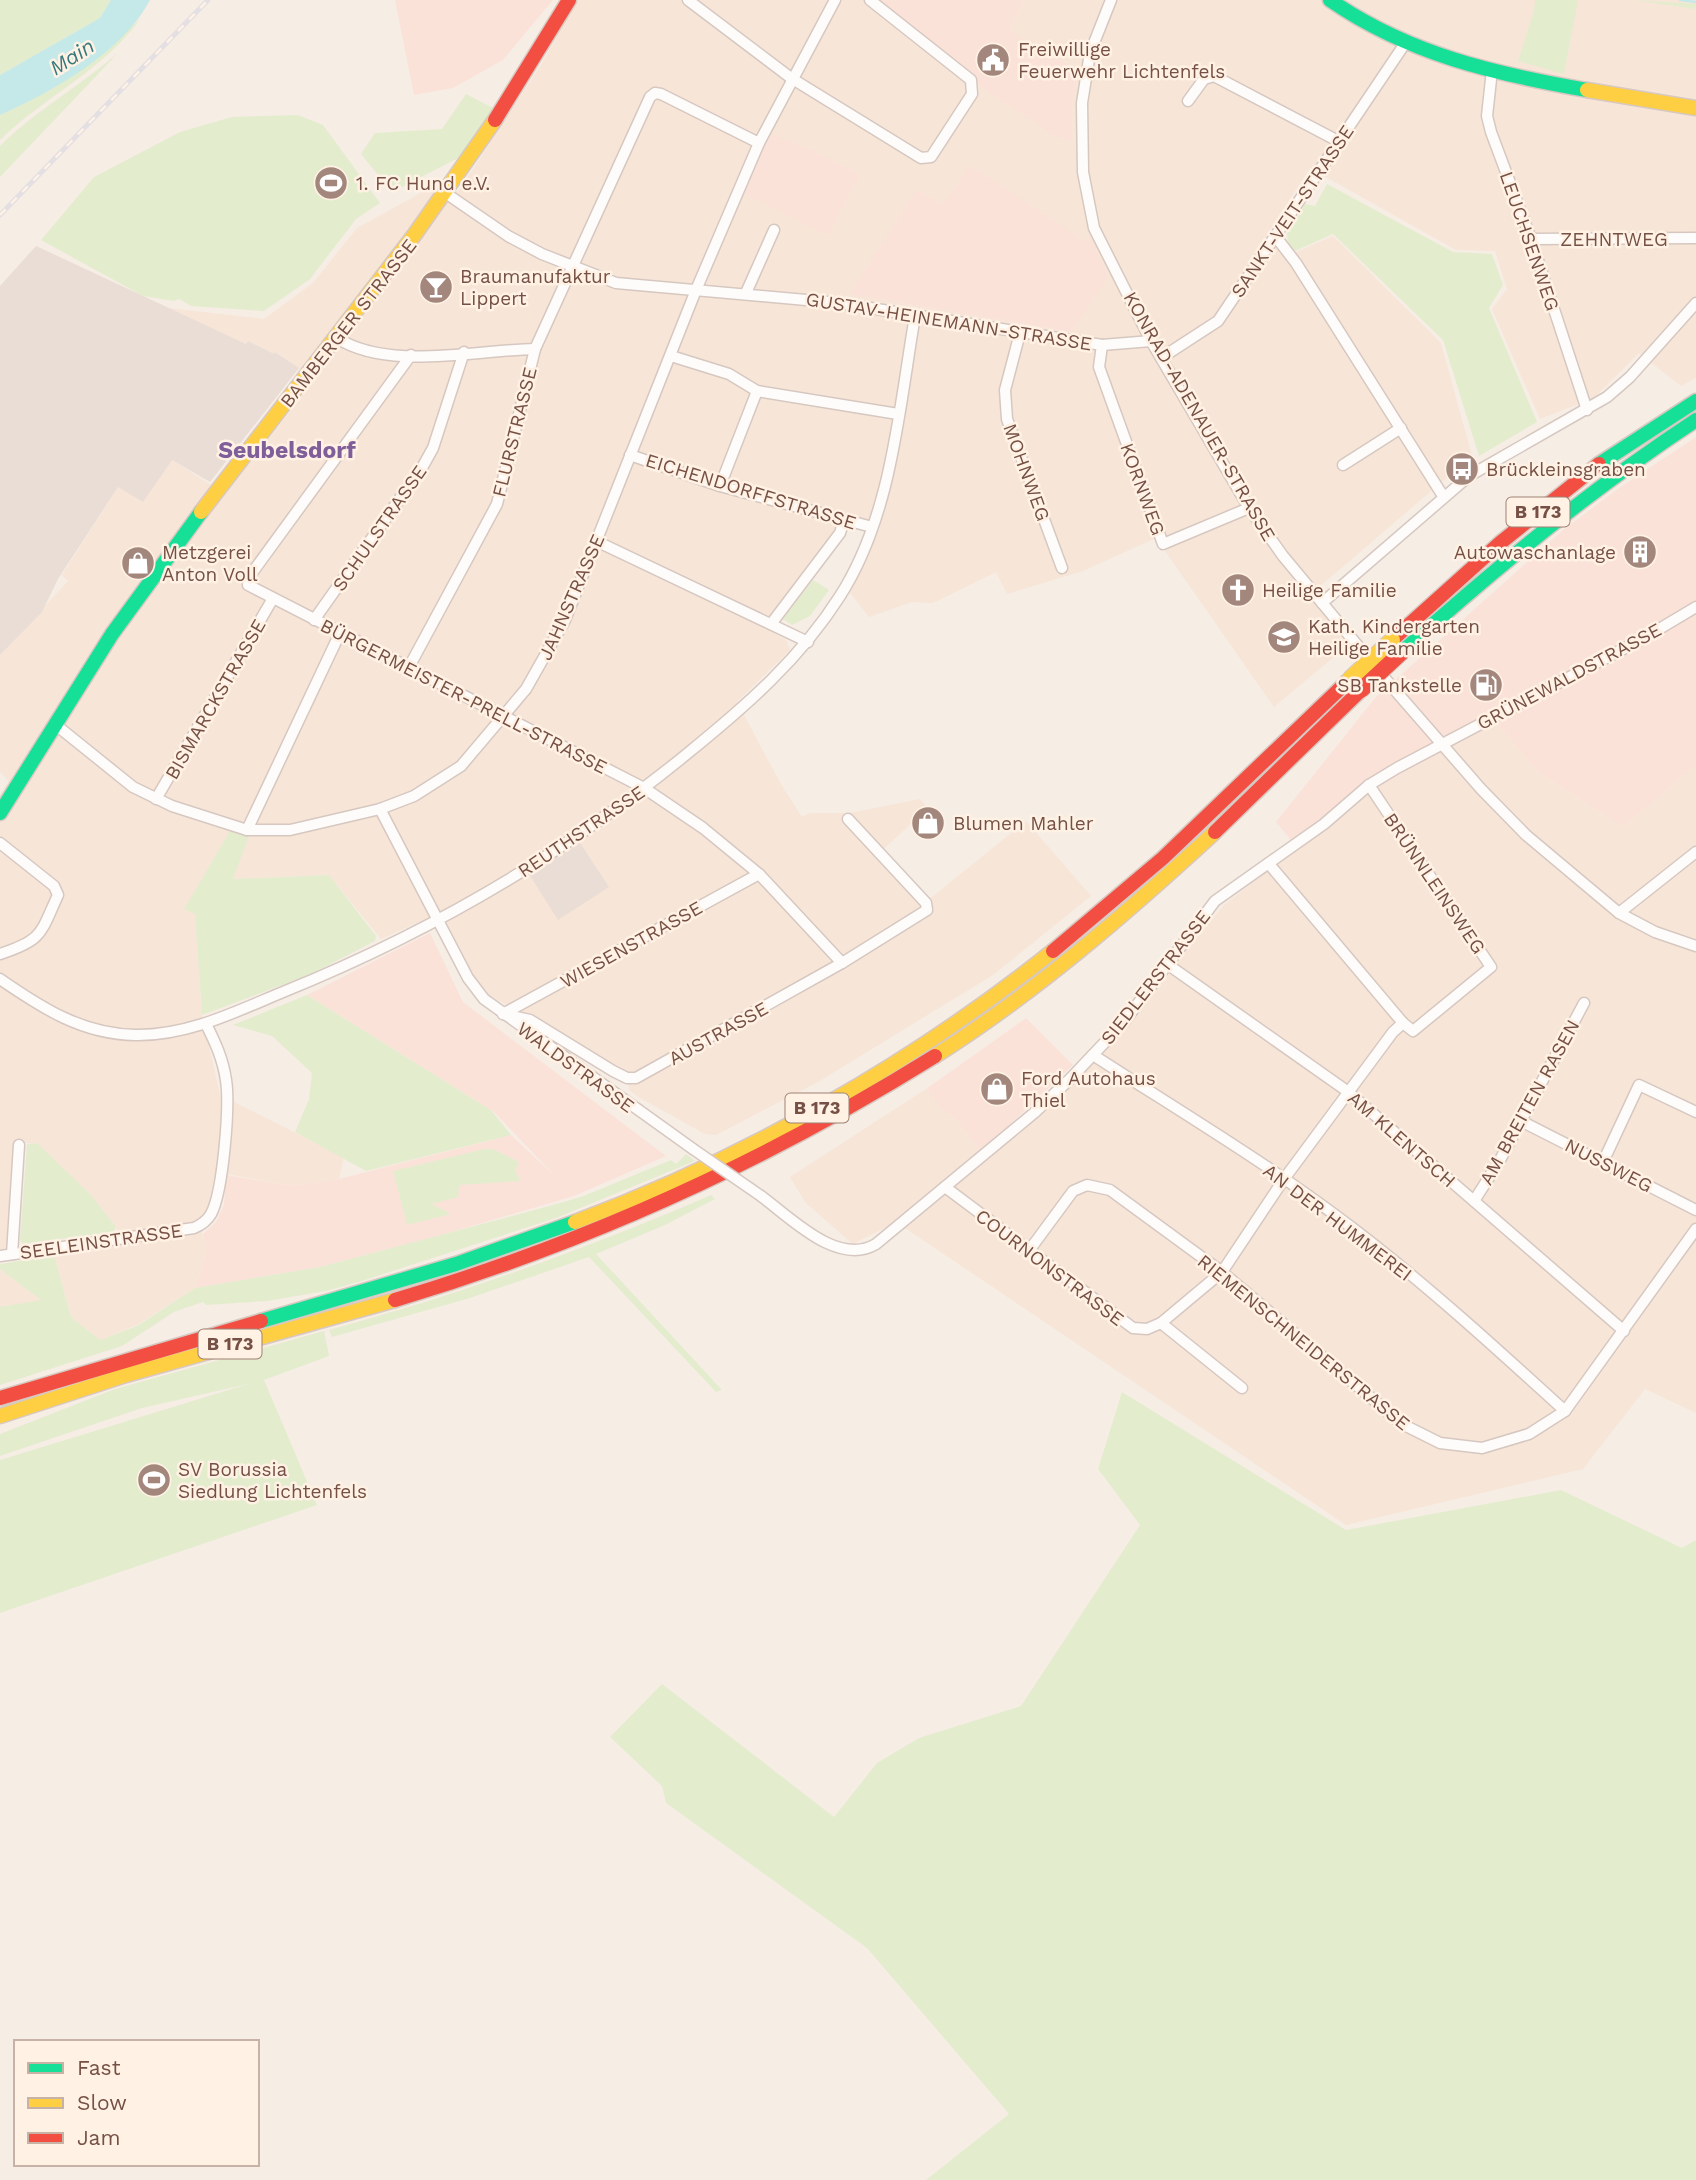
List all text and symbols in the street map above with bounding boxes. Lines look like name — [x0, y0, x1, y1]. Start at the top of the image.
water label: Main — [45, 33, 99, 80]
place label: Freiwillige Feuerwehr Lichtenfels — [1018, 38, 1225, 83]
public building icon: Freiwillige Feuerwehr Lichtenfels — [974, 41, 1012, 79]
street label: SANKT-VEIT-STRASSE — [1226, 121, 1359, 302]
sports icon: 1. FC Hund e.V. — [312, 164, 350, 202]
street label: LEUCHSENWEG — [1495, 168, 1564, 314]
place label: 1. FC Hund e.V. — [356, 172, 490, 195]
street label: ZEHNTWEG — [1560, 228, 1668, 251]
street label: BAMBERGER STRASSE — [275, 234, 421, 412]
place label: Braumanufaktur Lippert — [460, 265, 611, 310]
bar icon: Braumanufaktur Lippert — [417, 268, 455, 306]
street label: GUSTAV-HEINEMANN-STRASSE — [804, 288, 1094, 355]
street label: KONRAD-ADENAUER-STRASSE — [1119, 288, 1281, 545]
street label: FLURSTRASSE — [487, 365, 542, 500]
street label: MOHNWEG — [998, 420, 1055, 524]
district label: Seubelsdorf — [218, 437, 356, 464]
street label: KORNWEG — [1115, 440, 1170, 538]
street label: EICHENDORFFSTRASSE — [643, 448, 859, 535]
bus stop icon: Brückleinsgraben — [1443, 450, 1481, 488]
place label: Brückleinsgraben — [1486, 458, 1646, 481]
street label: SCHULSTRASSE — [327, 461, 431, 596]
road number: B 173 — [1506, 498, 1570, 526]
street label: JAHNSTRASSE — [533, 531, 609, 664]
building icon: Autowaschanlage — [1621, 533, 1659, 571]
place label: Metzgerei Anton Voll — [162, 541, 258, 586]
place label: Autowaschanlage — [1454, 541, 1616, 564]
shop icon: Metzgerei Anton Voll — [119, 544, 157, 582]
church icon: Heilige Familie — [1219, 571, 1257, 609]
place label: Heilige Familie — [1262, 579, 1397, 602]
street label: BÜRGERMEISTER-PRELL-STRASSE — [316, 614, 611, 779]
street label: BISMARCKSTRASSE — [160, 615, 271, 783]
place label: Kath. Kindergarten Heilige Familie — [1308, 615, 1480, 660]
school or university icon: Kath. Kindergarten Heilige Familie — [1265, 618, 1303, 656]
street label: GRÜNEWALDSTRASSE — [1473, 618, 1665, 735]
fuel station icon: SB Tankstelle — [1467, 666, 1505, 704]
place label: SB Tankstelle — [1337, 674, 1462, 697]
street label: REUTHSTRASSE — [513, 780, 649, 882]
shop icon: Blumen Mahler — [909, 804, 947, 842]
street label: BRÜNNLEINSWEG — [1379, 808, 1490, 958]
place label: Blumen Mahler — [953, 812, 1094, 835]
street label: WIESENSTRASSE — [556, 896, 706, 993]
street label: SIEDLERSTRASSE — [1096, 905, 1215, 1049]
street label: AUSTRASSE — [664, 997, 772, 1070]
street label: AM BREITEN RASEN — [1474, 1016, 1584, 1189]
street label: WALDSTRASSE — [512, 1017, 639, 1118]
place label: Ford Autohaus Thiel — [1021, 1067, 1156, 1112]
shop icon: Ford Autohaus Thiel — [978, 1070, 1016, 1108]
street label: AM KLENTSCH — [1343, 1086, 1460, 1192]
road number: B 173 — [786, 1093, 848, 1122]
street label: NUSSWEG — [1561, 1134, 1657, 1197]
street label: AN DER HUMMEREI — [1259, 1159, 1417, 1286]
street label: COURNONSTRASSE — [971, 1204, 1129, 1331]
street label: SEELEINSTRASSE — [18, 1219, 184, 1264]
street label: RIEMENSCHNEIDERSTRASSE — [1193, 1250, 1415, 1435]
road number: B 173 — [198, 1330, 262, 1358]
place label: SV Borussia Siedlung Lichtenfels — [178, 1458, 367, 1503]
sports icon: SV Borussia Siedlung Lichtenfels — [135, 1461, 173, 1499]
legend — [14, 2040, 259, 2166]
text: Fast — [77, 2055, 121, 2080]
text: Slow — [77, 2090, 127, 2115]
text: Jam — [77, 2125, 120, 2150]

